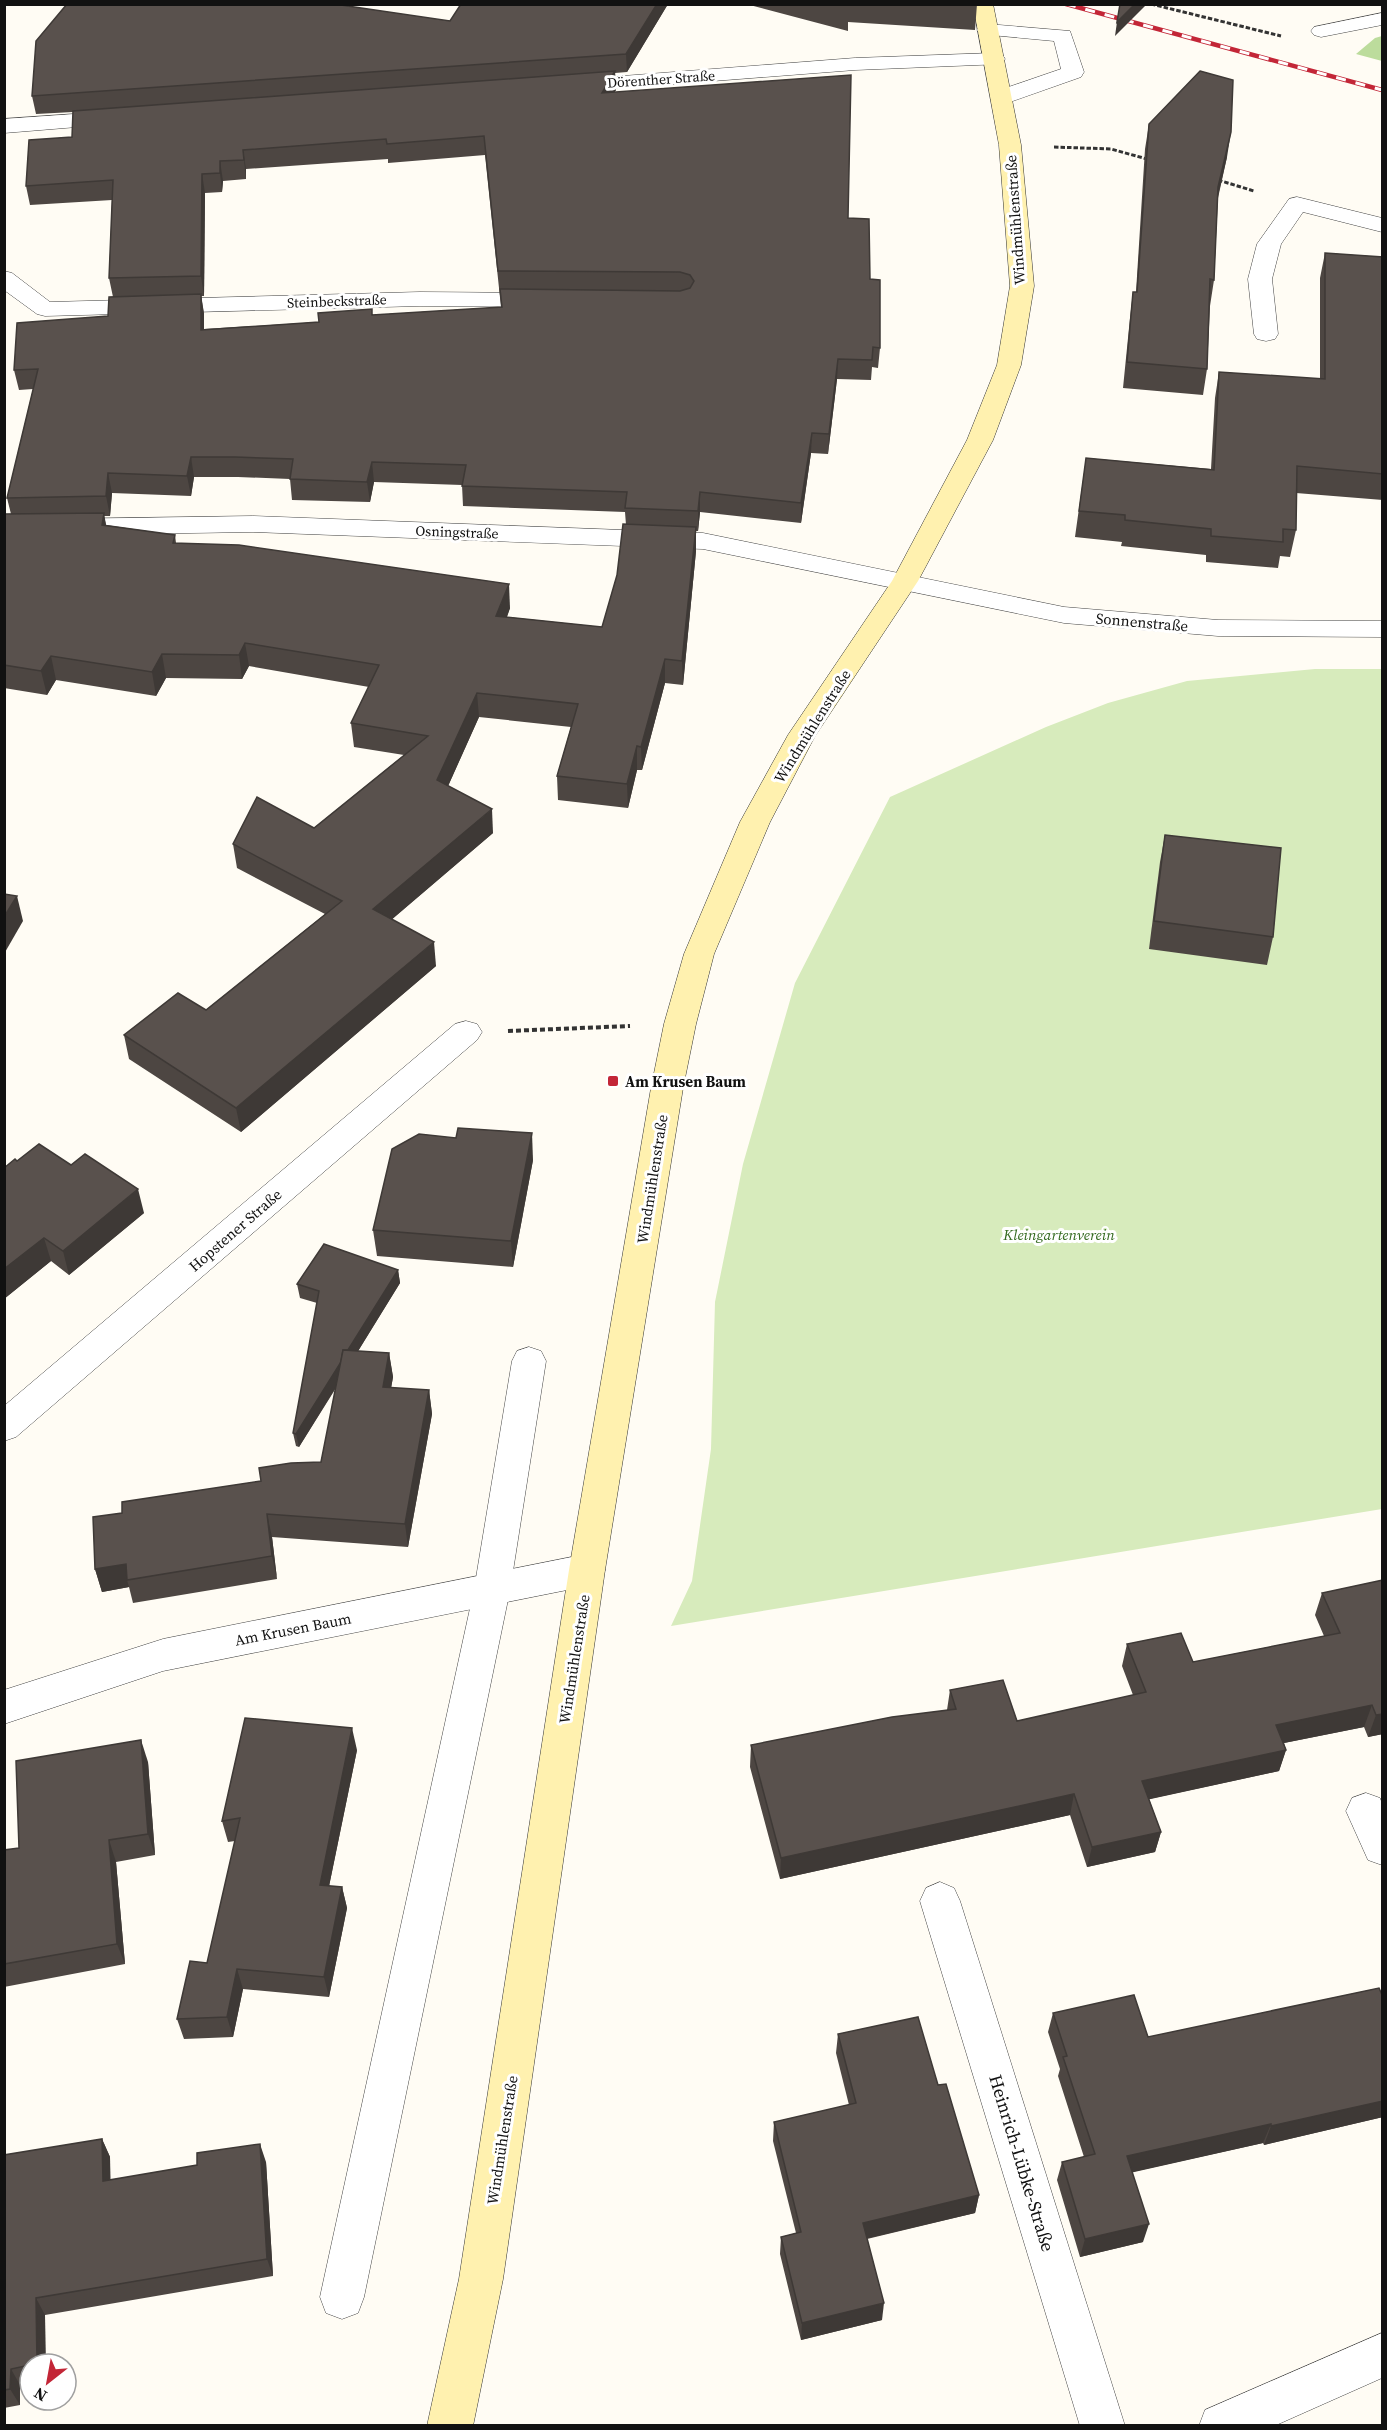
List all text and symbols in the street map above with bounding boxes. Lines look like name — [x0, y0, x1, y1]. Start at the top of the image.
street label: Dörenther Straße — [606, 65, 716, 93]
street label: Windmühlenstraße — [1000, 154, 1030, 286]
street label: Steinbeckstraße — [287, 289, 387, 313]
street label: Osningstraße — [415, 521, 499, 543]
street label: Sonnenstraße — [1095, 608, 1189, 637]
street label: Windmühlenstraße — [769, 665, 856, 787]
place label: Am Krusen Baum — [625, 1071, 746, 1092]
marker: Am Krusen Baum — [606, 1074, 620, 1088]
street label: Windmühlenstraße — [631, 1113, 673, 1245]
street label: Hopstener Straße — [184, 1184, 286, 1276]
park label: Kleingartenverein — [1002, 1224, 1115, 1245]
street label: Windmühlenstraße — [553, 1593, 595, 1725]
street label: Am Krusen Baum — [233, 1607, 353, 1651]
street label: Heinrich-Lübke-Straße — [983, 2071, 1061, 2255]
street label: Windmühlenstraße — [481, 2074, 523, 2206]
north arrow — [18, 2352, 78, 2412]
text: N — [29, 2382, 51, 2407]

